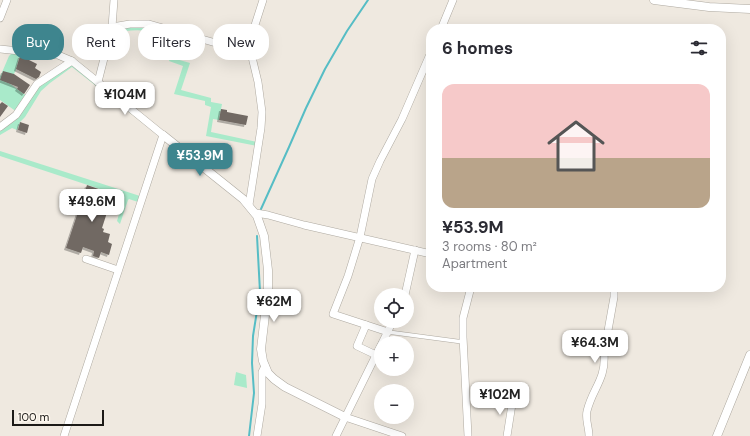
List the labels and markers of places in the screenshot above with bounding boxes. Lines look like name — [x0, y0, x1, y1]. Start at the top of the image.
pin: ¥104M — [97, 82, 153, 116]
pin: ¥53.9M — [167, 143, 233, 177]
pin: ¥49.6M — [59, 189, 125, 223]
pin: ¥62M — [250, 289, 298, 323]
pin: ¥64.3M — [562, 330, 628, 364]
pin: ¥102M — [472, 382, 528, 416]

